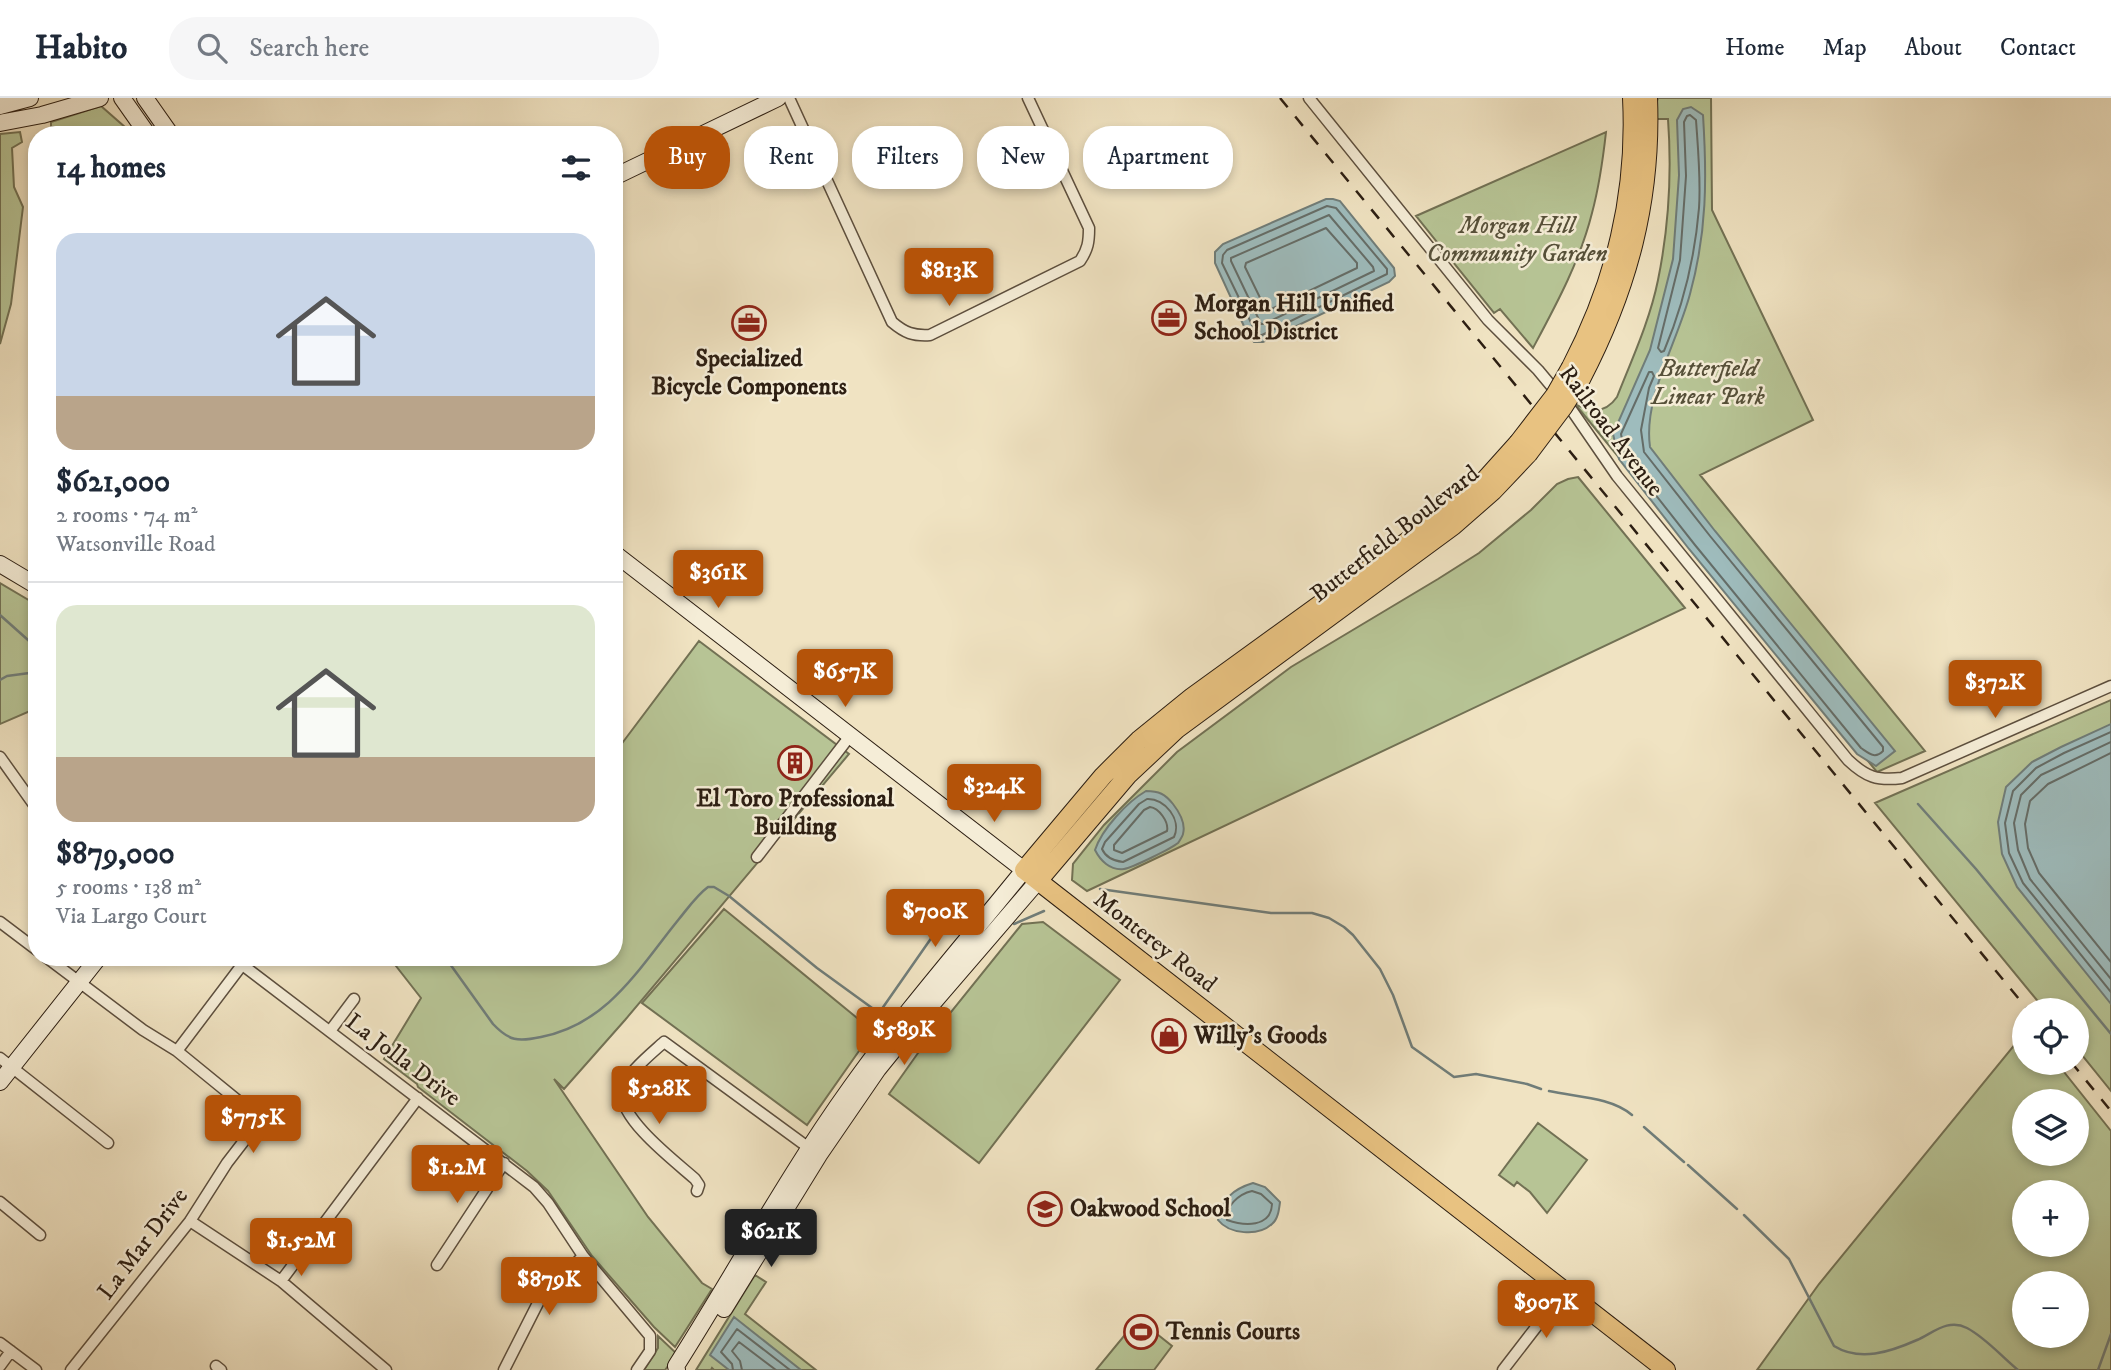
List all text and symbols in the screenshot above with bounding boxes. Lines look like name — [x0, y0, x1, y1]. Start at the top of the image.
search box — [169, 17, 659, 80]
text: Habito — [35, 28, 127, 69]
icon: search — [193, 29, 231, 67]
text: Search here — [249, 32, 369, 65]
text: Home — [1725, 33, 1784, 63]
text: Map — [1822, 33, 1867, 63]
text: About — [1905, 33, 1962, 63]
text: Contact — [2000, 33, 2076, 63]
chip: Buy — [644, 126, 730, 189]
chip: Rent — [744, 126, 838, 189]
chip: Filters — [852, 126, 963, 189]
chip: New — [977, 126, 1069, 189]
chip: Apartment — [1083, 126, 1233, 189]
icon: filters — [557, 149, 595, 187]
text: 14 homes — [56, 150, 166, 187]
park label: Morgan Hill Community Garden — [1427, 211, 1607, 269]
pin: $813K — [900, 248, 998, 308]
text: $813K — [920, 256, 978, 285]
icon: home — [263, 278, 389, 404]
place label: Morgan Hill Unified School District — [1194, 289, 1395, 347]
office icon: Morgan Hill Unified School District — [1150, 299, 1188, 337]
office icon: Specialized Bicycle Components — [730, 304, 768, 342]
place label: Specialized Bicycle Components — [651, 344, 847, 402]
park label: Butterfield Linear Park — [1649, 354, 1765, 412]
street label: Railroad Avenue — [1552, 359, 1670, 503]
street label: Butterfield Boulevard — [1305, 459, 1485, 609]
text: $621,000 — [56, 464, 170, 501]
text: 2 rooms · 74 m² — [56, 501, 197, 530]
text: Watsonville Road — [56, 530, 216, 559]
pin: $361K — [669, 550, 767, 610]
text: $361K — [689, 558, 747, 587]
icon: home — [263, 650, 389, 776]
pin: $657K — [796, 650, 894, 709]
text: $657K — [813, 657, 877, 686]
pin: $372K — [1946, 660, 2044, 720]
text: $372K — [1965, 668, 2025, 697]
building icon: El Toro Professional Building — [776, 744, 814, 782]
pin: $324K — [945, 764, 1043, 824]
text: $324K — [963, 772, 1025, 801]
place label: El Toro Professional Building — [696, 784, 895, 842]
text: $879,000 — [56, 836, 175, 873]
text: 5 rooms · 138 m² — [56, 873, 201, 902]
street label: Monterey Road — [1087, 884, 1223, 1000]
pin: $700K — [886, 890, 984, 949]
text: $700K — [902, 897, 968, 926]
text: Via Largo Court — [56, 902, 207, 931]
map controls — [2012, 998, 2089, 1348]
button: locate — [2012, 998, 2089, 1075]
street label: La Jolla Drive — [339, 1007, 467, 1113]
pin: $589K — [855, 1007, 953, 1067]
text: $589K — [872, 1015, 936, 1044]
shop icon: Willy's Goods — [1150, 1017, 1188, 1055]
place label: Willy's Goods — [1193, 1021, 1327, 1051]
pin: $528K — [610, 1066, 708, 1126]
text: $528K — [628, 1074, 690, 1103]
button: layers — [2012, 1089, 2089, 1166]
pin: $775K — [204, 1096, 302, 1155]
text: $775K — [221, 1103, 285, 1132]
pin: $1.2M — [408, 1146, 506, 1205]
text: $1.2M — [428, 1153, 486, 1182]
button: + — [2012, 1180, 2089, 1257]
street label: La Mar Drive — [91, 1182, 195, 1306]
school or university icon: Oakwood School — [1026, 1190, 1064, 1228]
place label: Oakwood School — [1070, 1194, 1232, 1224]
pin: $621K — [722, 1210, 820, 1269]
text: $621K — [741, 1217, 801, 1246]
pin: $1.52M — [244, 1218, 358, 1278]
text: $1.52M — [266, 1226, 336, 1255]
pin: $879K — [500, 1258, 598, 1317]
text: $879K — [517, 1265, 581, 1294]
button: − — [2012, 1271, 2089, 1348]
pin: $907K — [1497, 1280, 1595, 1340]
text: $907K — [1514, 1288, 1578, 1317]
sports icon: Tennis Courts — [1122, 1313, 1160, 1351]
place label: Tennis Courts — [1165, 1317, 1300, 1347]

